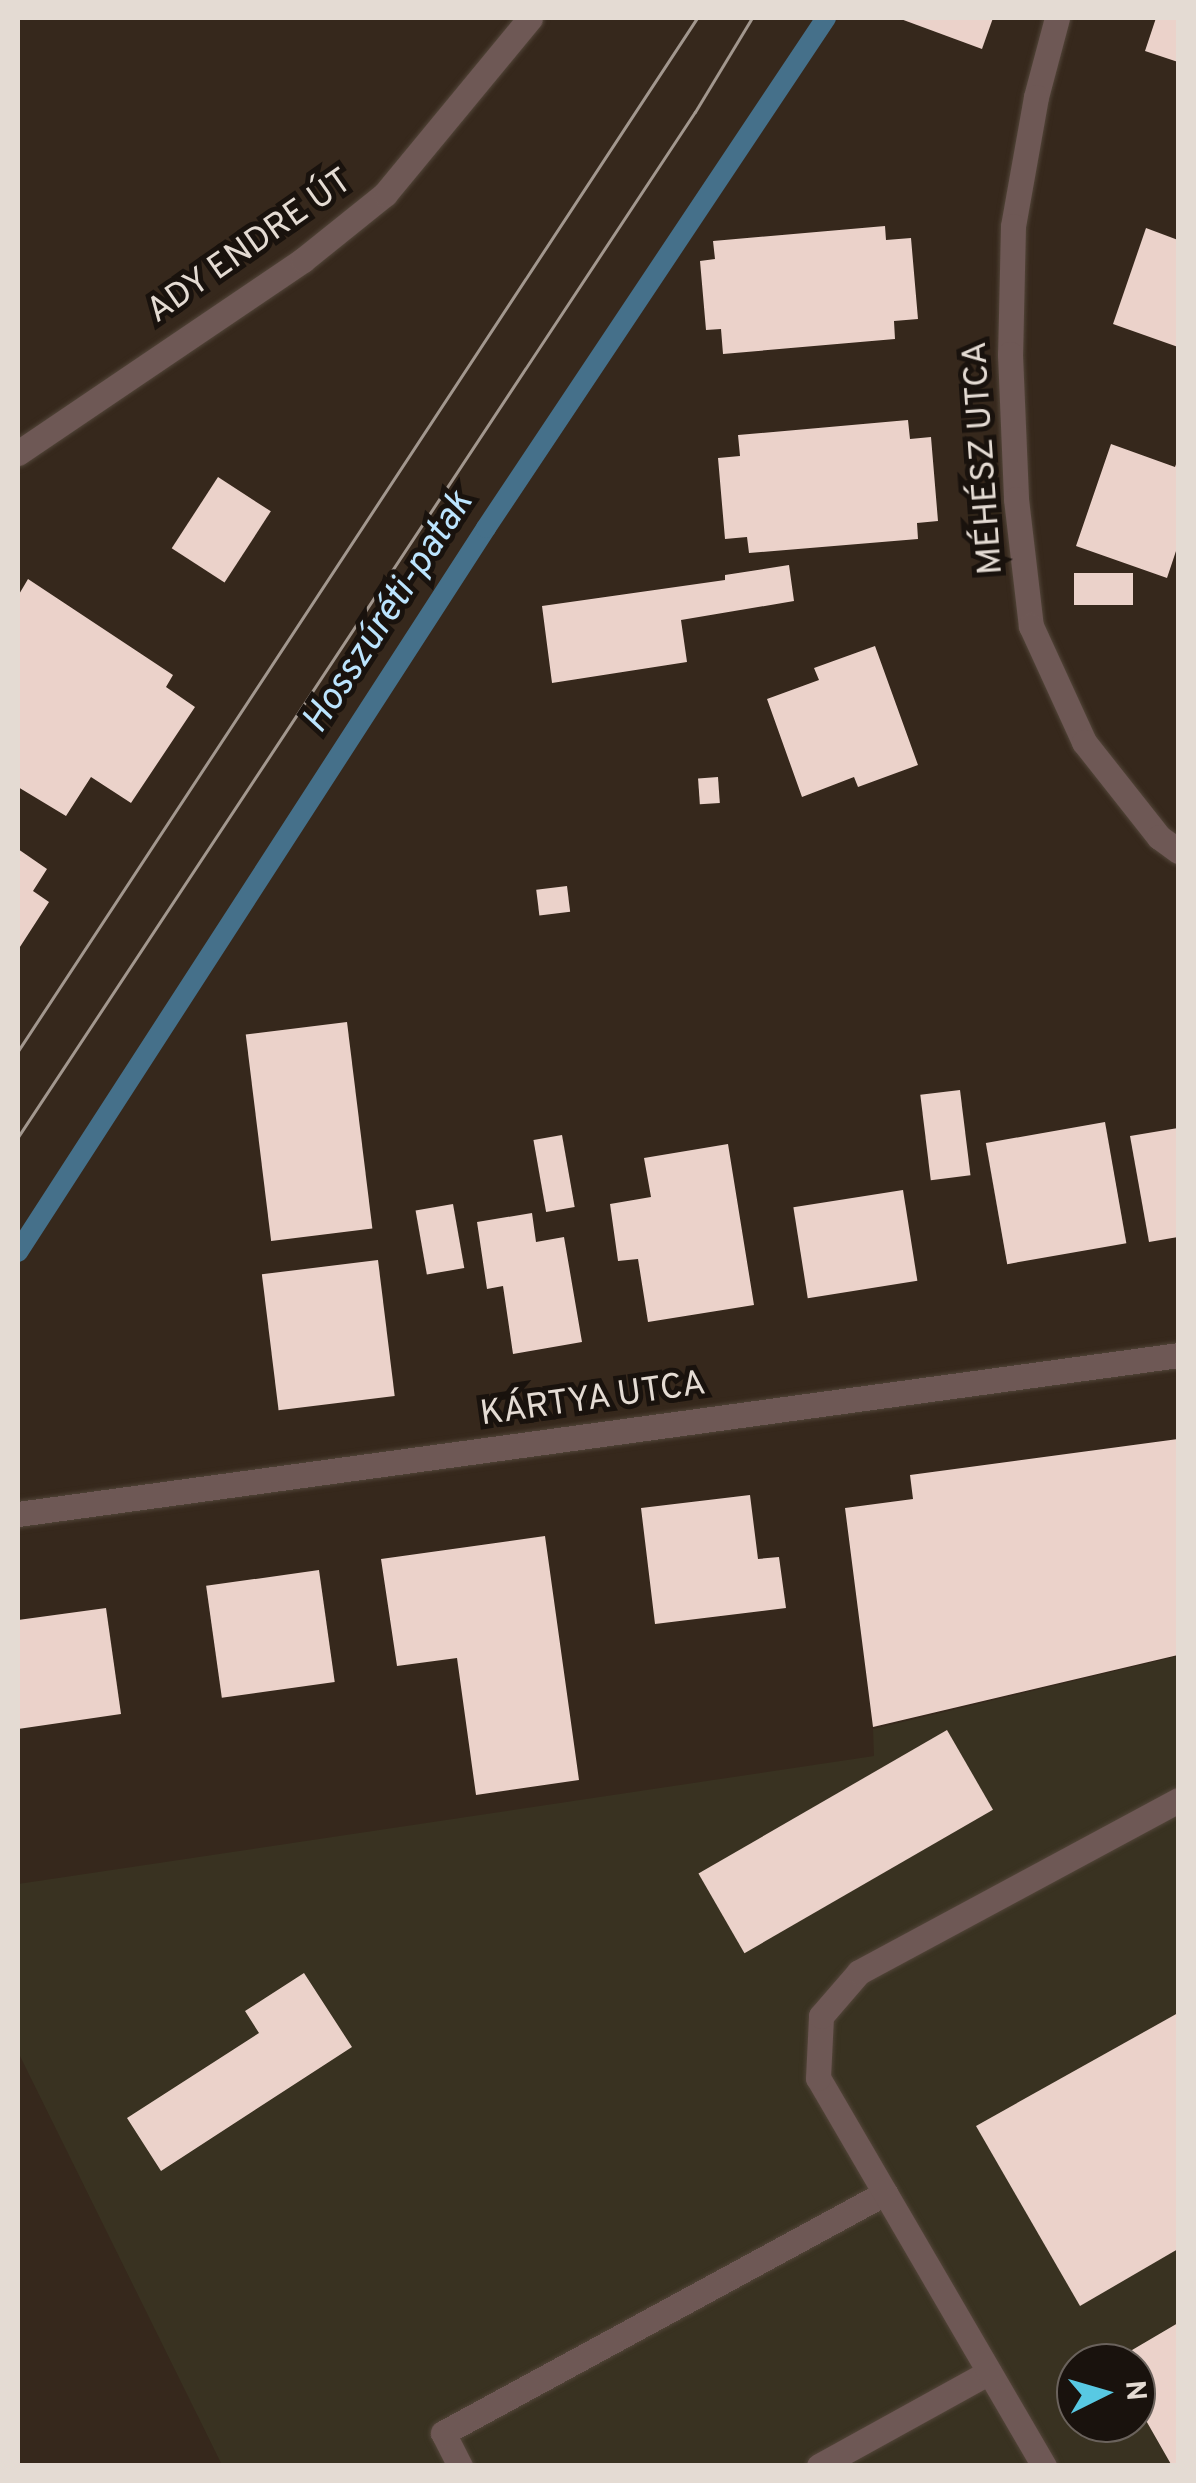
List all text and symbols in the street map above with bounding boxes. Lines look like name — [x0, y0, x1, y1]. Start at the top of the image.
street label: ADY ENDRE ÚT — [139, 160, 361, 334]
street label: MÉHÉSZ UTCA — [955, 340, 1013, 576]
water label: Hosszúréti-patak — [294, 483, 484, 743]
street label: KÁRTYA UTCA — [477, 1363, 709, 1437]
north arrow — [1056, 2343, 1156, 2443]
text: N — [1115, 2379, 1153, 2402]

